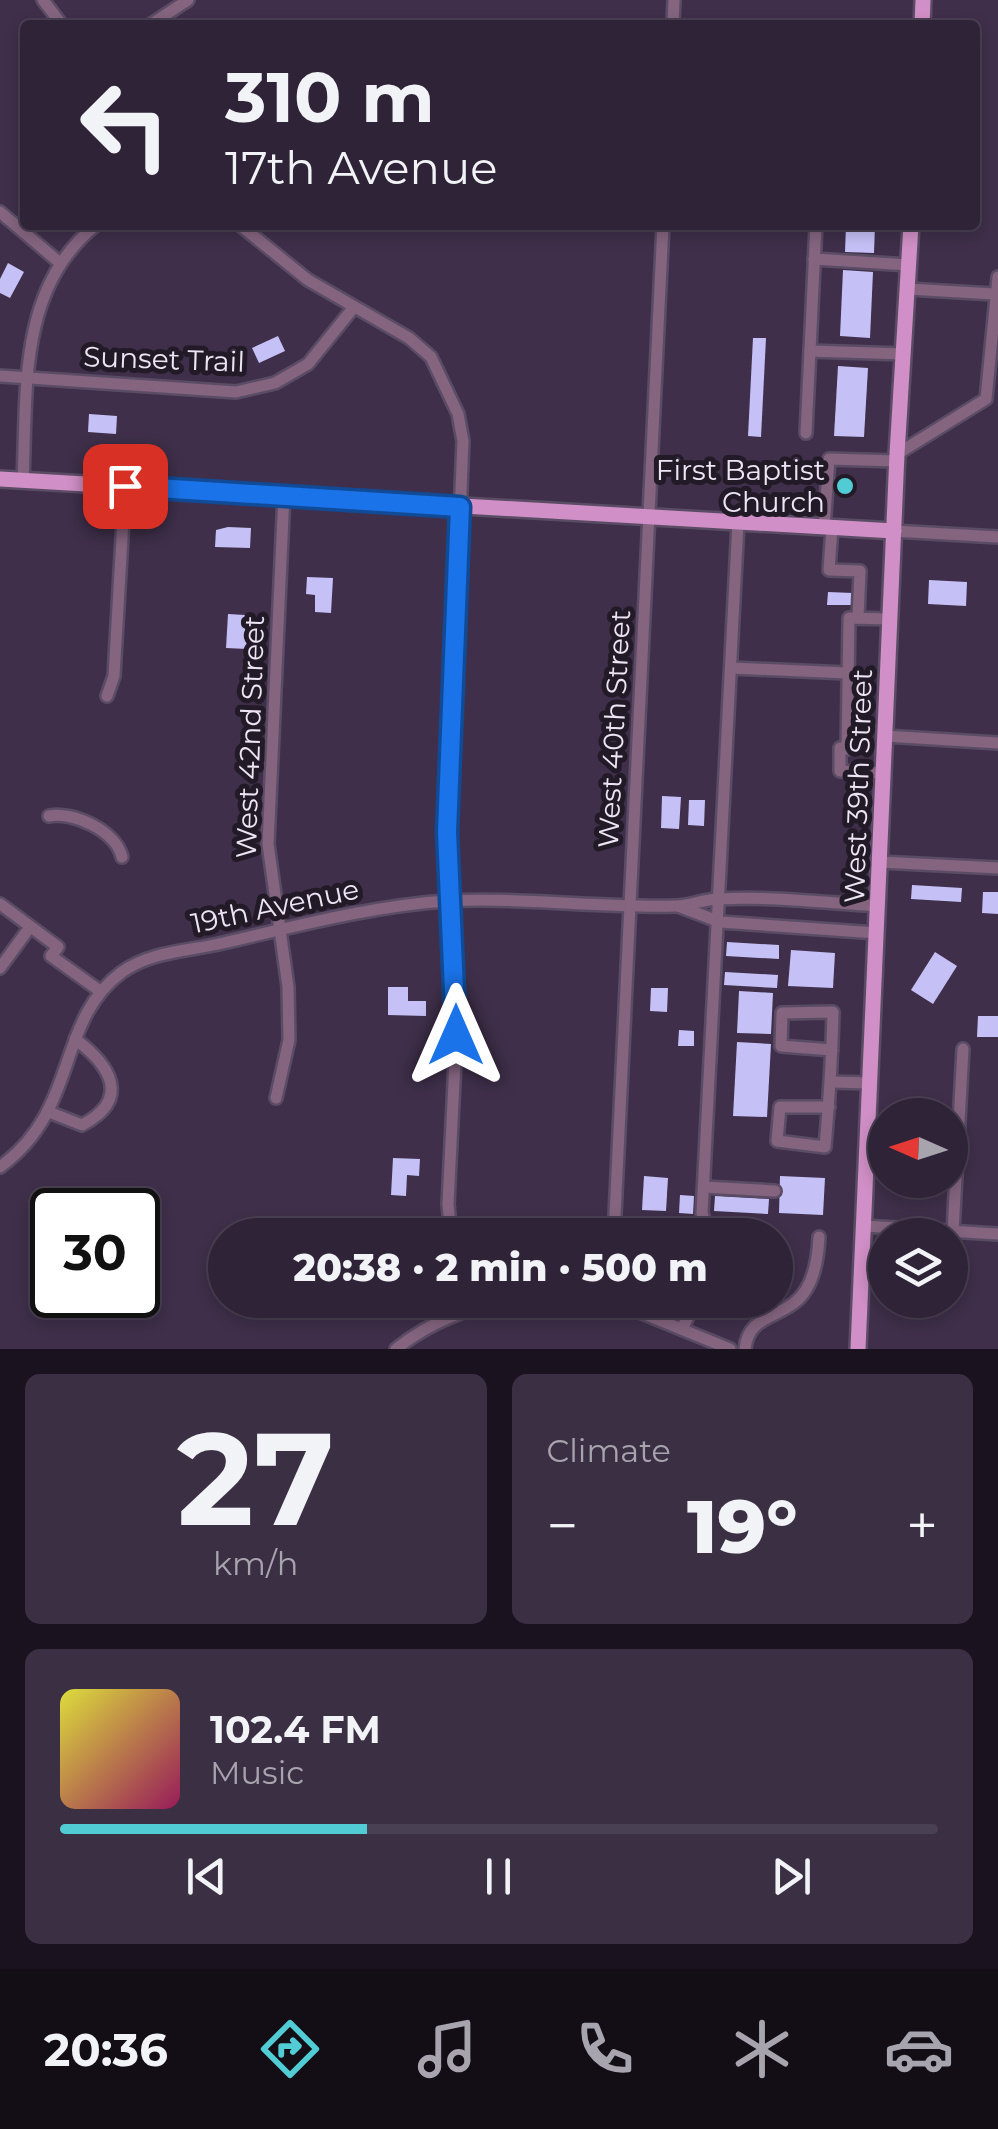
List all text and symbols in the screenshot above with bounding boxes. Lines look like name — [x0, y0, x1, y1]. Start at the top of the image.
text: 310 m — [225, 54, 435, 140]
icon: left — [60, 60, 190, 190]
text: 17th Avenue — [225, 140, 497, 195]
street label: Sunset Trail — [83, 339, 245, 379]
pin — [83, 444, 168, 529]
place label: First Baptist Church — [656, 453, 825, 519]
icon: arrive — [98, 459, 153, 514]
marker: First Baptist Church — [834, 475, 856, 497]
street label: West 40th Street — [591, 609, 637, 849]
street label: West 42nd Street — [229, 615, 271, 859]
street label: West 39th Street — [837, 668, 879, 904]
street label: 19th Avenue — [188, 872, 362, 940]
position arrow — [404, 983, 508, 1087]
north arrow — [868, 1098, 968, 1198]
map controls — [868, 1098, 968, 1318]
speed limit sign: 30 — [30, 1188, 160, 1318]
button: layers — [868, 1218, 968, 1318]
text: 20:38 · 2 min · 500 m — [293, 1244, 708, 1291]
text: 27 — [177, 1399, 334, 1558]
text: Climate — [547, 1431, 671, 1470]
text: 19° — [687, 1480, 797, 1572]
text: − — [547, 1492, 578, 1559]
text: + — [906, 1492, 938, 1559]
text: km/h — [213, 1544, 298, 1583]
text: 102.4 FM — [210, 1706, 381, 1753]
text: Music — [210, 1753, 304, 1792]
icon: previous — [179, 1849, 234, 1904]
icon: pause — [471, 1849, 526, 1904]
icon: next — [764, 1849, 819, 1904]
icon: directions — [255, 2014, 325, 2084]
icon: music — [412, 2014, 482, 2084]
icon: phone — [570, 2014, 640, 2084]
icon: climate — [727, 2014, 797, 2084]
icon: car — [884, 2014, 954, 2084]
text: 20:36 — [44, 2022, 168, 2077]

